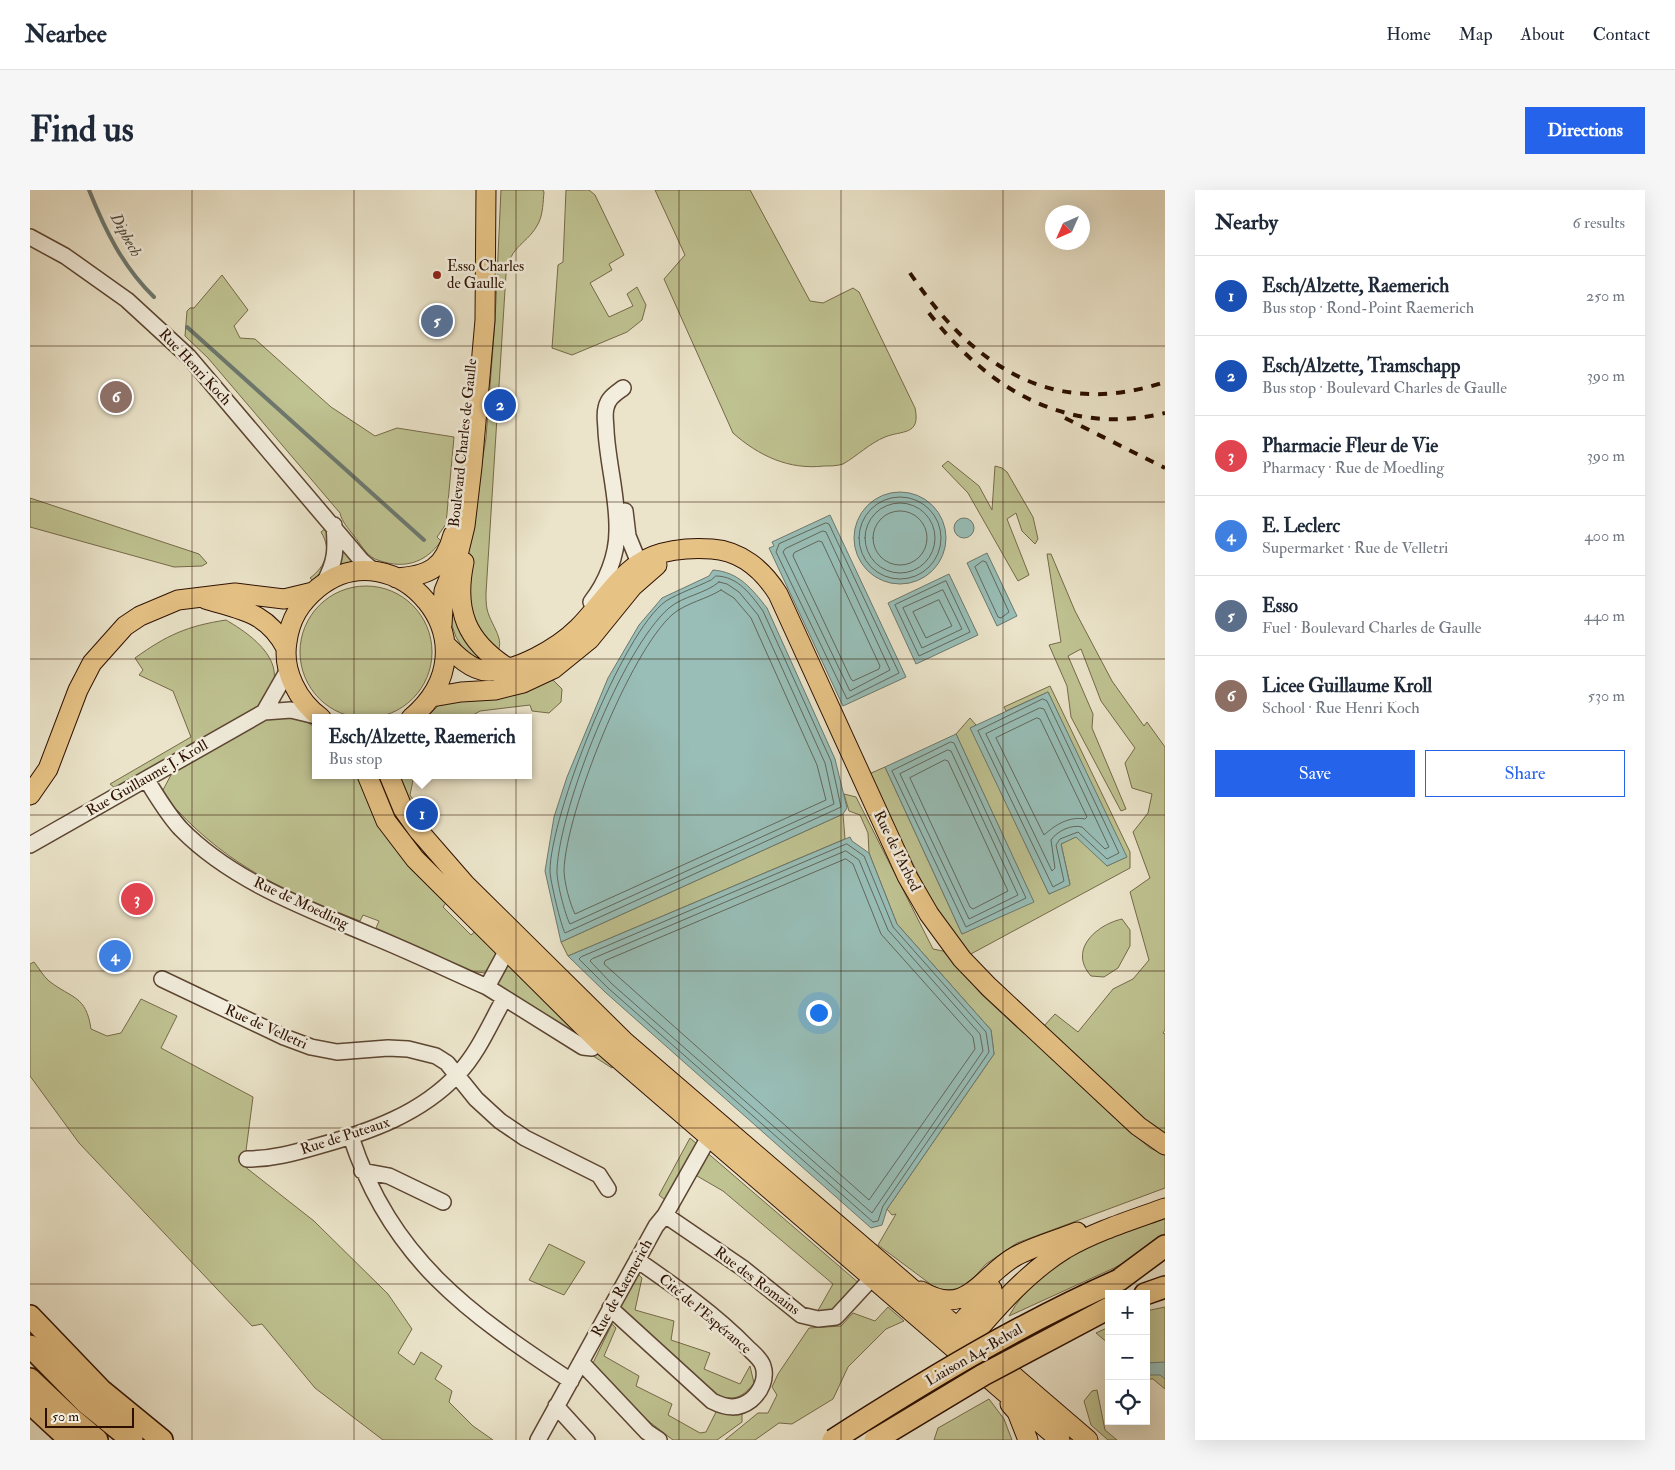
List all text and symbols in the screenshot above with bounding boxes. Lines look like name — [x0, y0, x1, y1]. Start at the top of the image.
text: Nearbee — [25, 19, 107, 50]
text: Home — [1386, 23, 1431, 46]
text: Map — [1459, 23, 1493, 46]
text: About — [1521, 23, 1565, 46]
text: Contact — [1593, 23, 1650, 46]
button: Directions — [1525, 107, 1645, 154]
text: Find us — [30, 108, 134, 152]
north arrow — [1045, 205, 1090, 250]
water label: Dipbech — [105, 209, 146, 260]
text: Nearby — [1215, 209, 1278, 236]
text: 6 results — [1573, 213, 1625, 233]
place label: Esso Charles de Gaulle — [447, 257, 524, 293]
marker: Esso Charles de Gaulle — [431, 269, 443, 281]
text: Esch/Alzette, Raemerich — [1262, 274, 1449, 298]
text: 1 — [1228, 286, 1234, 306]
text: 250 m — [1586, 286, 1625, 306]
text: Bus stop · Rond-Point Raemerich — [1262, 298, 1474, 318]
pin: 5 — [421, 302, 453, 340]
street label: Rue Henri Koch — [155, 325, 235, 409]
text: Esch/Alzette, Tramschapp — [1262, 354, 1460, 378]
street label: Boulevard Charles de Gaulle — [445, 358, 481, 528]
text: 2 — [1227, 366, 1235, 386]
text: 390 m — [1587, 366, 1625, 386]
pin: 6 — [100, 378, 132, 416]
text: Bus stop · Boulevard Charles de Gaulle — [1262, 378, 1507, 398]
pin: 2 — [484, 386, 516, 424]
text: Pharmacie Fleur de Vie — [1262, 434, 1438, 458]
text: 3 — [1228, 446, 1234, 466]
text: 390 m — [1587, 446, 1625, 466]
text: Pharmacy · Rue de Moedling — [1262, 458, 1444, 478]
text: E. Leclerc — [1262, 514, 1340, 538]
text: 4 — [1227, 526, 1235, 546]
text: 400 m — [1584, 526, 1625, 546]
text: Supermarket · Rue de Velletri — [1262, 538, 1448, 558]
text: Esso — [1262, 594, 1298, 618]
text: 5 — [1227, 606, 1235, 626]
text: 440 m — [1584, 606, 1625, 626]
text: Fuel · Boulevard Charles de Gaulle — [1262, 618, 1482, 638]
text: Licee Guillaume Kroll — [1262, 674, 1432, 698]
text: 6 — [1227, 686, 1235, 706]
text: 530 m — [1588, 686, 1625, 706]
text: School · Rue Henri Koch — [1262, 698, 1420, 718]
popup — [312, 714, 532, 779]
text: Esch/Alzette, Raemerich — [328, 725, 516, 749]
street label: Rue Guillaume J. Kroll — [83, 735, 212, 821]
text: Bus stop — [328, 749, 382, 769]
button: Save — [1215, 750, 1415, 797]
button: Share — [1425, 750, 1625, 797]
pin: 1 — [406, 795, 438, 833]
street label: Rue de l'Arbed — [869, 807, 925, 895]
street label: Rue de Moedling — [250, 873, 352, 934]
pin: 3 — [121, 880, 153, 918]
pin: 4 — [99, 937, 131, 975]
street label: Rue de Velletri — [222, 1000, 310, 1054]
your location — [806, 1000, 832, 1026]
street label: Rue de Puteaux — [298, 1113, 392, 1159]
street label: Rue de Raemerich — [587, 1236, 657, 1340]
street label: Rue des Romains — [710, 1243, 804, 1319]
street label: Cité de l'Espérance — [654, 1270, 755, 1359]
map controls — [1105, 1290, 1150, 1425]
button: + — [1105, 1290, 1150, 1335]
street label: Liaison A4-Belval — [922, 1320, 1026, 1390]
button: − — [1105, 1335, 1150, 1380]
button: locate — [1105, 1380, 1150, 1425]
scale bar — [45, 1405, 134, 1428]
text: 50 m — [52, 1408, 79, 1425]

